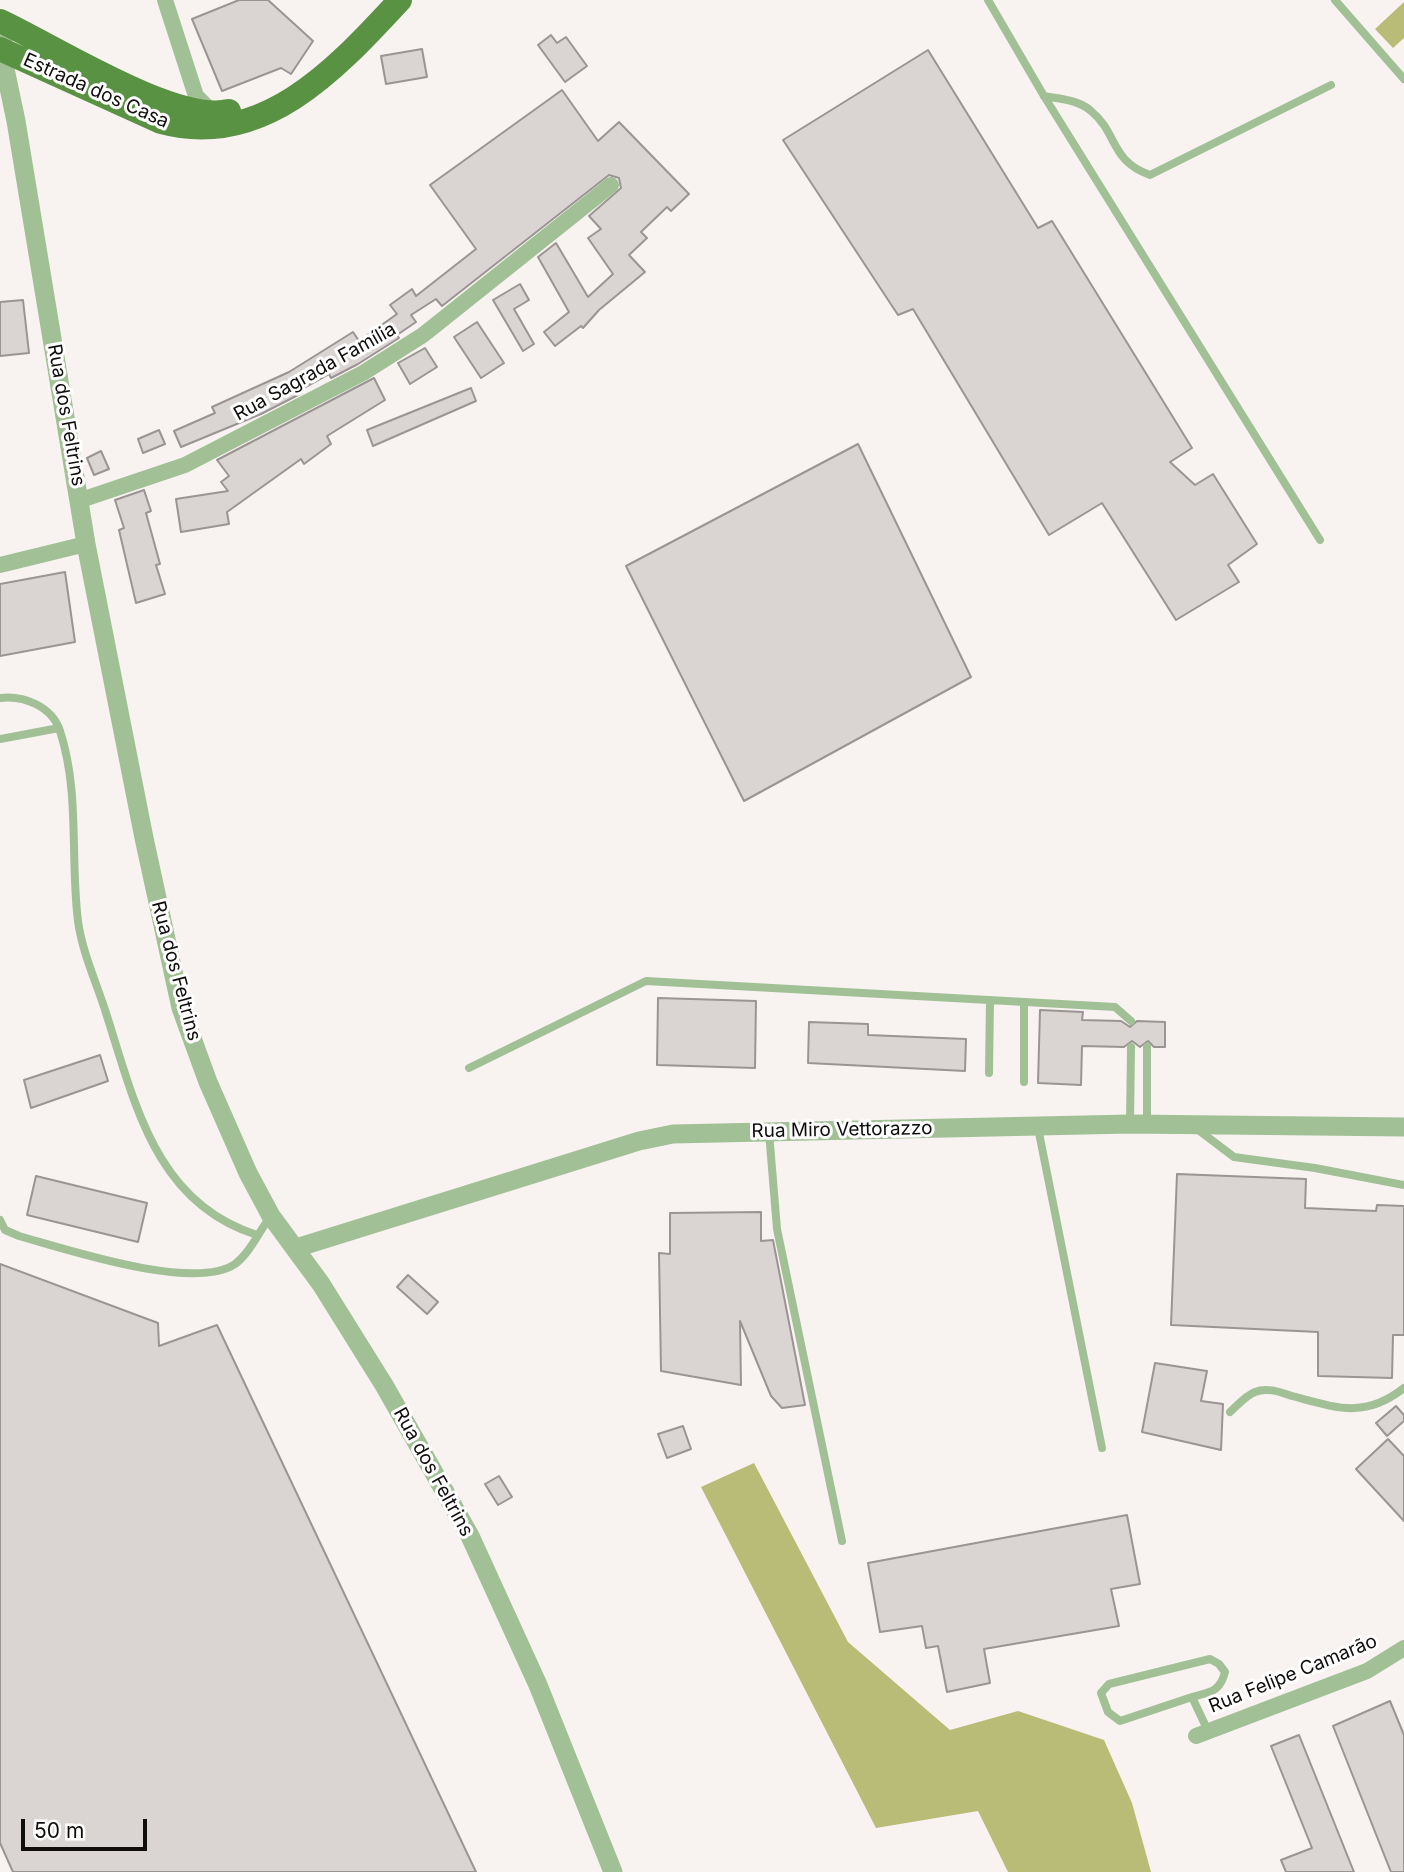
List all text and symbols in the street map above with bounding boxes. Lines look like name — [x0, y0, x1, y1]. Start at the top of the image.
street label: Estrada dos Casa — [20, 49, 172, 133]
street label: Rua Sagrada Família — [230, 318, 400, 426]
street label: Rua dos Feltrins — [42, 342, 90, 488]
street label: Rua dos Feltrins — [146, 899, 206, 1043]
street label: Rua Miro Vettorazzo — [751, 1117, 933, 1143]
street label: Rua dos Feltrins — [388, 1404, 478, 1540]
street label: Rua Felipe Camarão — [1206, 1630, 1380, 1718]
scale bar — [24, 1806, 150, 1850]
text: 50 m — [34, 1818, 84, 1843]

